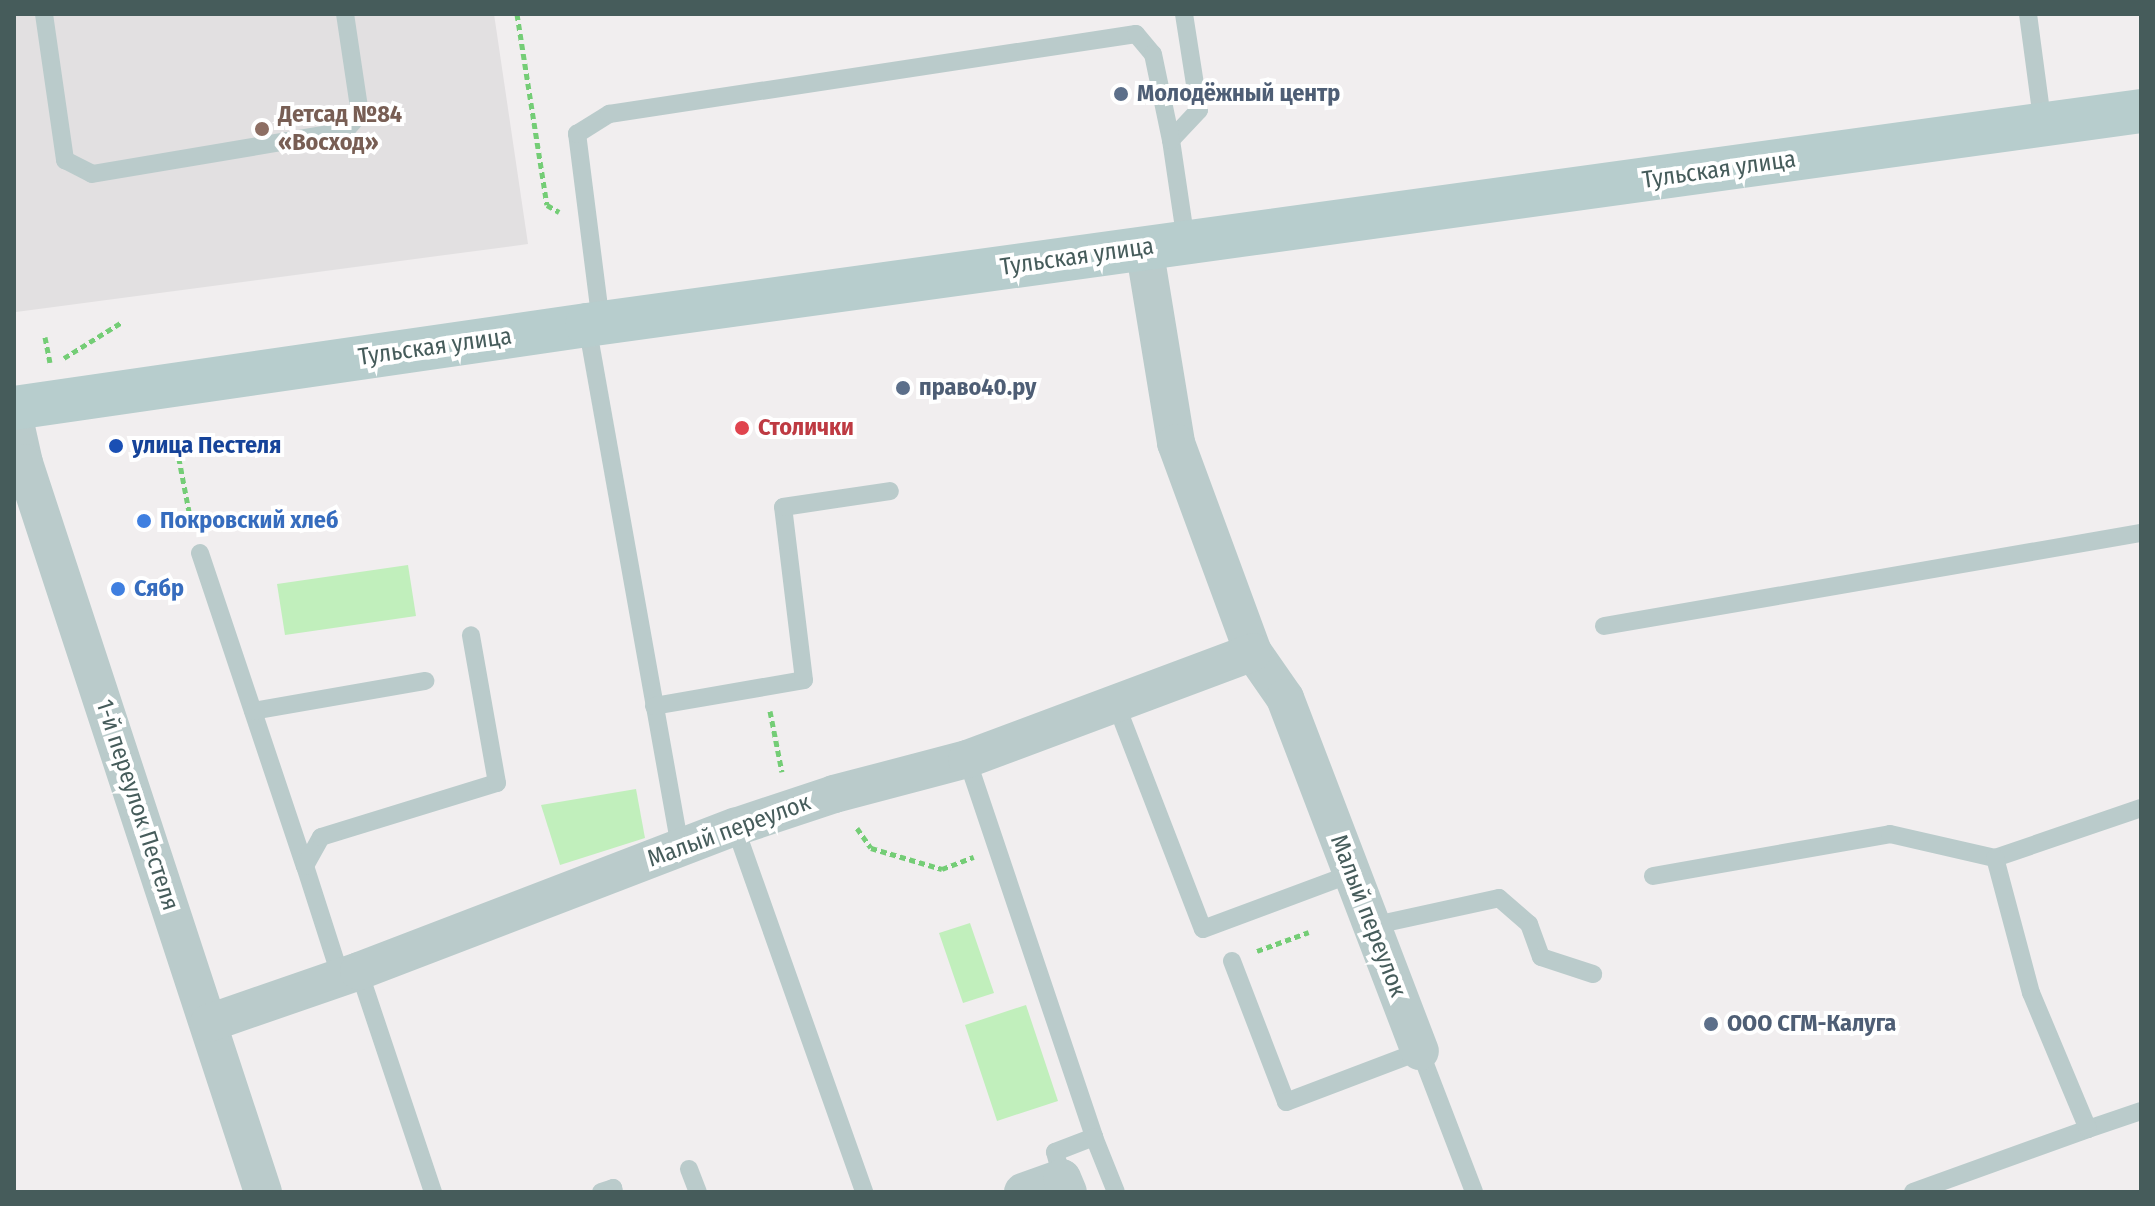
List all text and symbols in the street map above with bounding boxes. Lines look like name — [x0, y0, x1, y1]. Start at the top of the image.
place label: Молодёжный центр — [1137, 80, 1340, 108]
marker: Молодёжный центр — [1112, 85, 1130, 103]
place label: Детсад №84 «Восход» — [278, 101, 402, 157]
marker: Детсад №84 «Восход» — [253, 120, 271, 138]
street label: Тульская улица — [1640, 145, 1798, 195]
street label: Тульская улица — [998, 232, 1156, 282]
street label: Тульская улица — [356, 322, 514, 372]
place label: право40.ру — [919, 374, 1036, 402]
marker: право40.ру — [894, 379, 912, 397]
place label: Столички — [758, 414, 854, 442]
marker: Столички — [733, 419, 751, 437]
place label: улица Пестеля — [132, 432, 281, 460]
marker: улица Пестеля — [107, 437, 125, 455]
place label: Покровский хлеб — [160, 507, 339, 535]
marker: Покровский хлеб — [135, 512, 153, 530]
place label: Сябр — [134, 575, 184, 603]
marker: Сябр — [109, 580, 127, 598]
street label: 1-й переулок Пестеля — [89, 696, 185, 914]
street label: Малый переулок — [644, 788, 814, 874]
street label: Малый переулок — [1324, 831, 1412, 1001]
place label: ООО СГМ-Калуга — [1727, 1010, 1896, 1038]
marker: ООО СГМ-Калуга — [1702, 1015, 1720, 1033]

